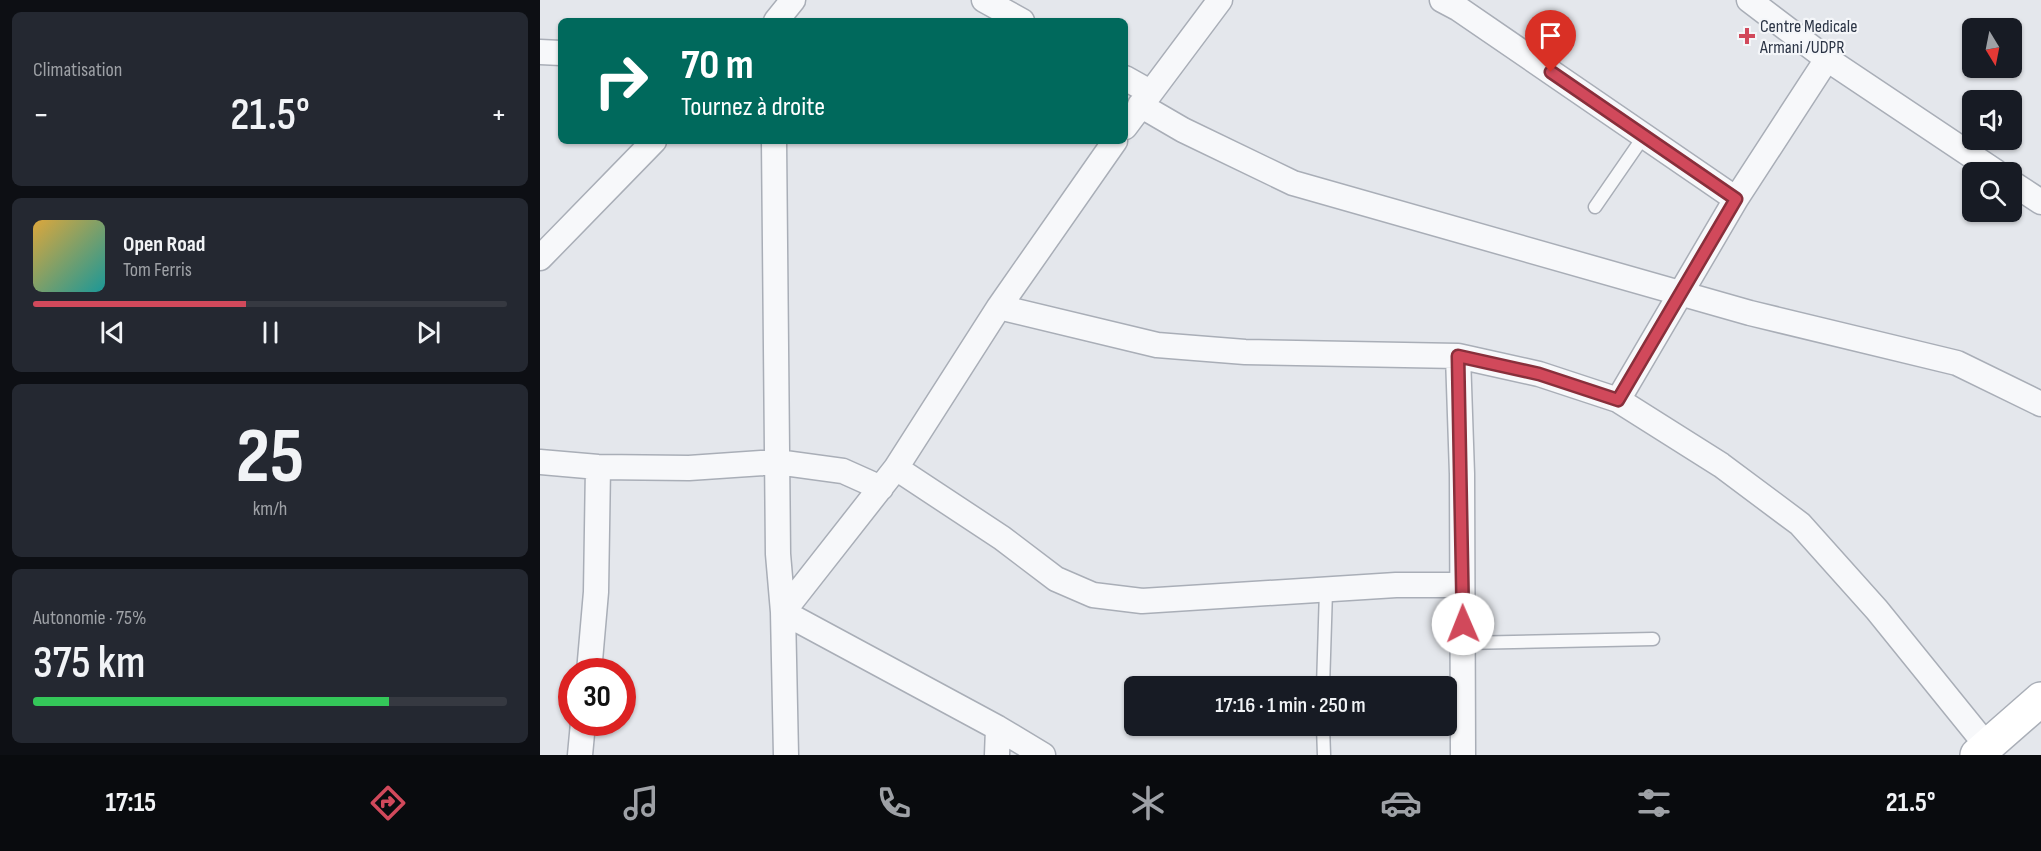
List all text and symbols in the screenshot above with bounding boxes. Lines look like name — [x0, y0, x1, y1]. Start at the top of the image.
pin — [1525, 10, 1576, 72]
place label: Centre Medicale Armani /UDPR — [1759, 16, 1857, 58]
north arrow — [1962, 18, 2022, 78]
map controls — [1962, 18, 2022, 222]
icon: arrive — [1534, 19, 1567, 52]
marker: Centre Medicale Armani /UDPR — [1738, 27, 1756, 45]
text: 70 m — [681, 40, 754, 91]
icon: right — [582, 42, 660, 120]
text: Climatisation — [33, 58, 122, 82]
text: 21.5° — [230, 88, 310, 143]
button: sound — [1962, 90, 2022, 150]
text: Tournez à droite — [681, 91, 825, 123]
text: − — [33, 95, 49, 135]
text: + — [491, 95, 507, 135]
button: search — [1962, 162, 2022, 222]
text: Open Road — [123, 231, 205, 258]
text: Tom Ferris — [123, 258, 192, 282]
icon: previous — [96, 316, 129, 349]
icon: pause — [254, 316, 287, 349]
icon: next — [412, 316, 445, 349]
text: 25 — [236, 411, 304, 504]
text: km/h — [253, 497, 287, 521]
position arrow — [1431, 592, 1495, 656]
text: Autonomie · 75% — [33, 606, 146, 630]
text: 375 km — [33, 636, 145, 691]
speed limit sign: 30 — [558, 658, 636, 736]
text: 17:16 · 1 min · 250 m — [1215, 692, 1366, 719]
icon: directions — [367, 782, 409, 824]
icon: music — [620, 782, 662, 824]
icon: phone — [873, 782, 915, 824]
icon: climate — [1127, 782, 1169, 824]
icon: car — [1380, 782, 1422, 824]
icon: filters — [1633, 782, 1675, 824]
text: 17:15 — [106, 787, 156, 819]
text: 21.5° — [1886, 787, 1935, 819]

